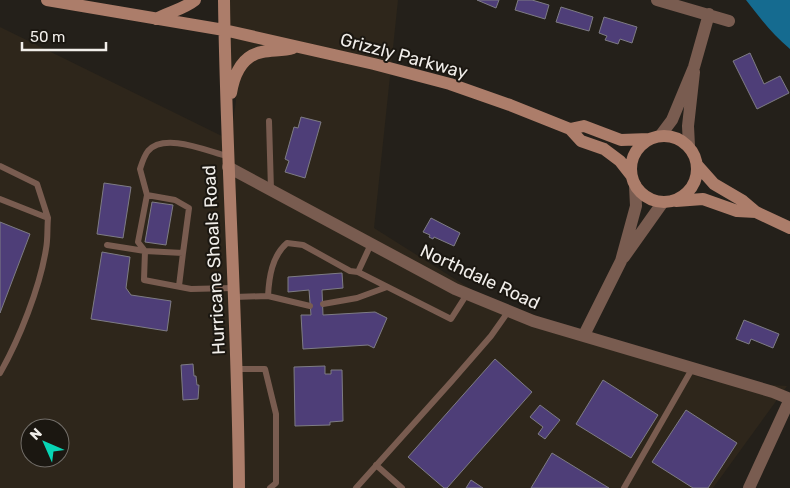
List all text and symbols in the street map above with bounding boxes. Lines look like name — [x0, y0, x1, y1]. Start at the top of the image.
scale bar — [22, 20, 106, 52]
text: 50 m — [30, 28, 65, 46]
street label: Grizzly Parkway — [338, 28, 470, 84]
street label: Hurricane Shoals Road — [198, 165, 230, 355]
street label: Northdale Road — [417, 240, 543, 314]
north arrow — [20, 418, 70, 468]
text: N — [27, 425, 46, 444]

